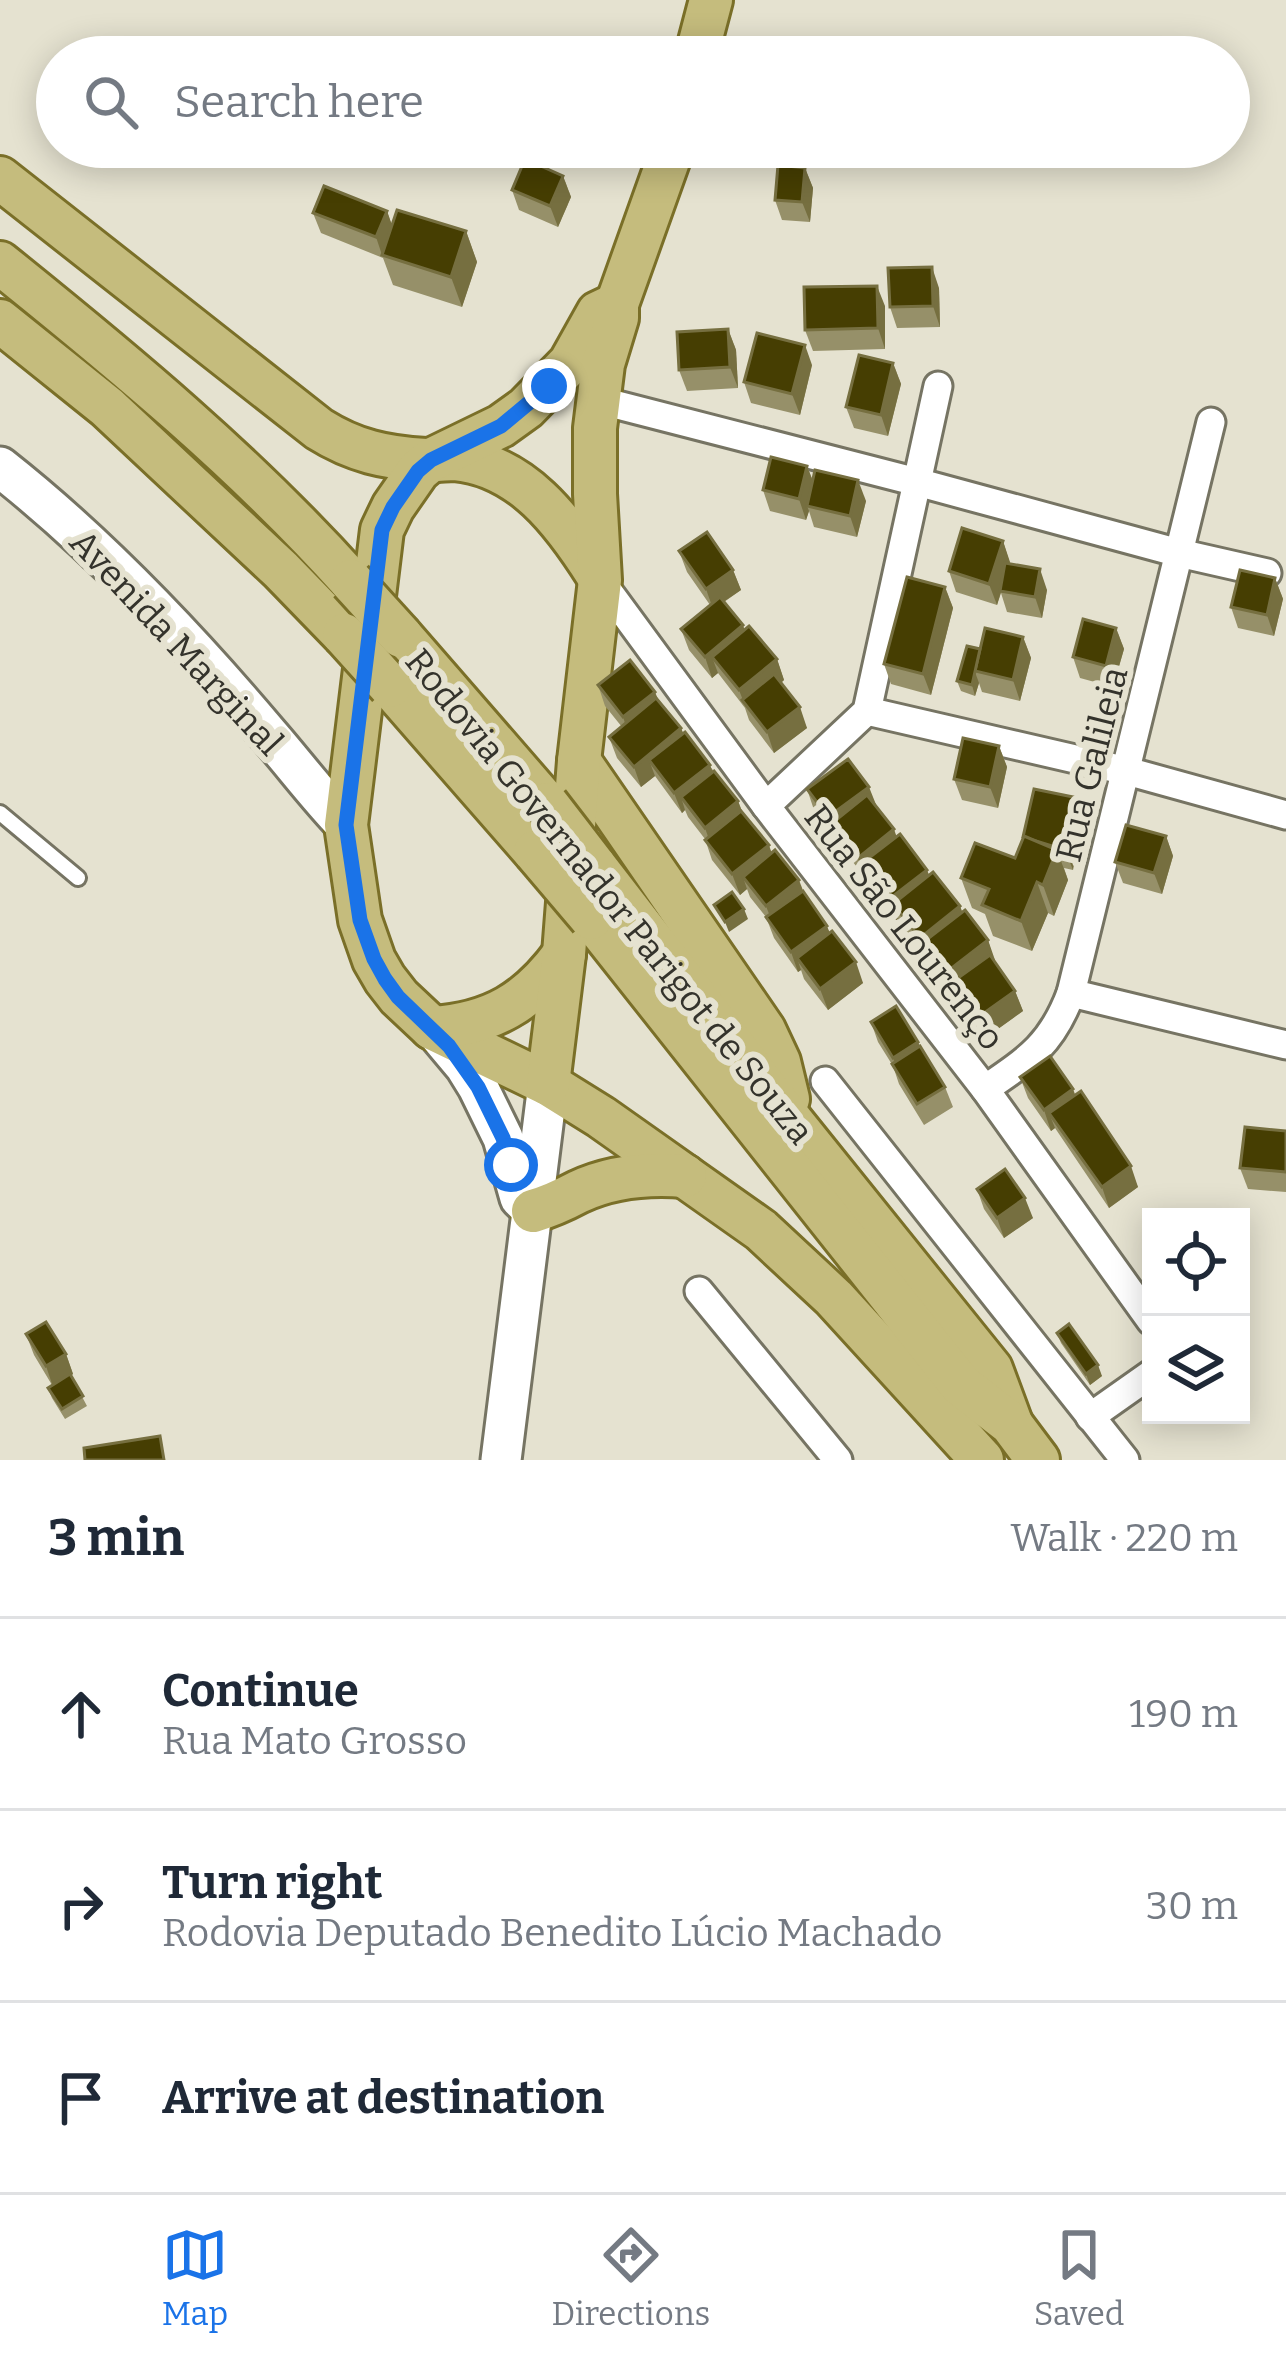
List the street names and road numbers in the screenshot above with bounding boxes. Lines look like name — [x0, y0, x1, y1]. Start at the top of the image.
street label: Avenida Marginal — [60, 521, 292, 765]
street label: Rodovia Governador Parigot de Souza — [396, 640, 823, 1153]
street label: Rua Galileia — [1047, 662, 1137, 866]
street label: Rua São Lourenço — [795, 796, 1014, 1059]

